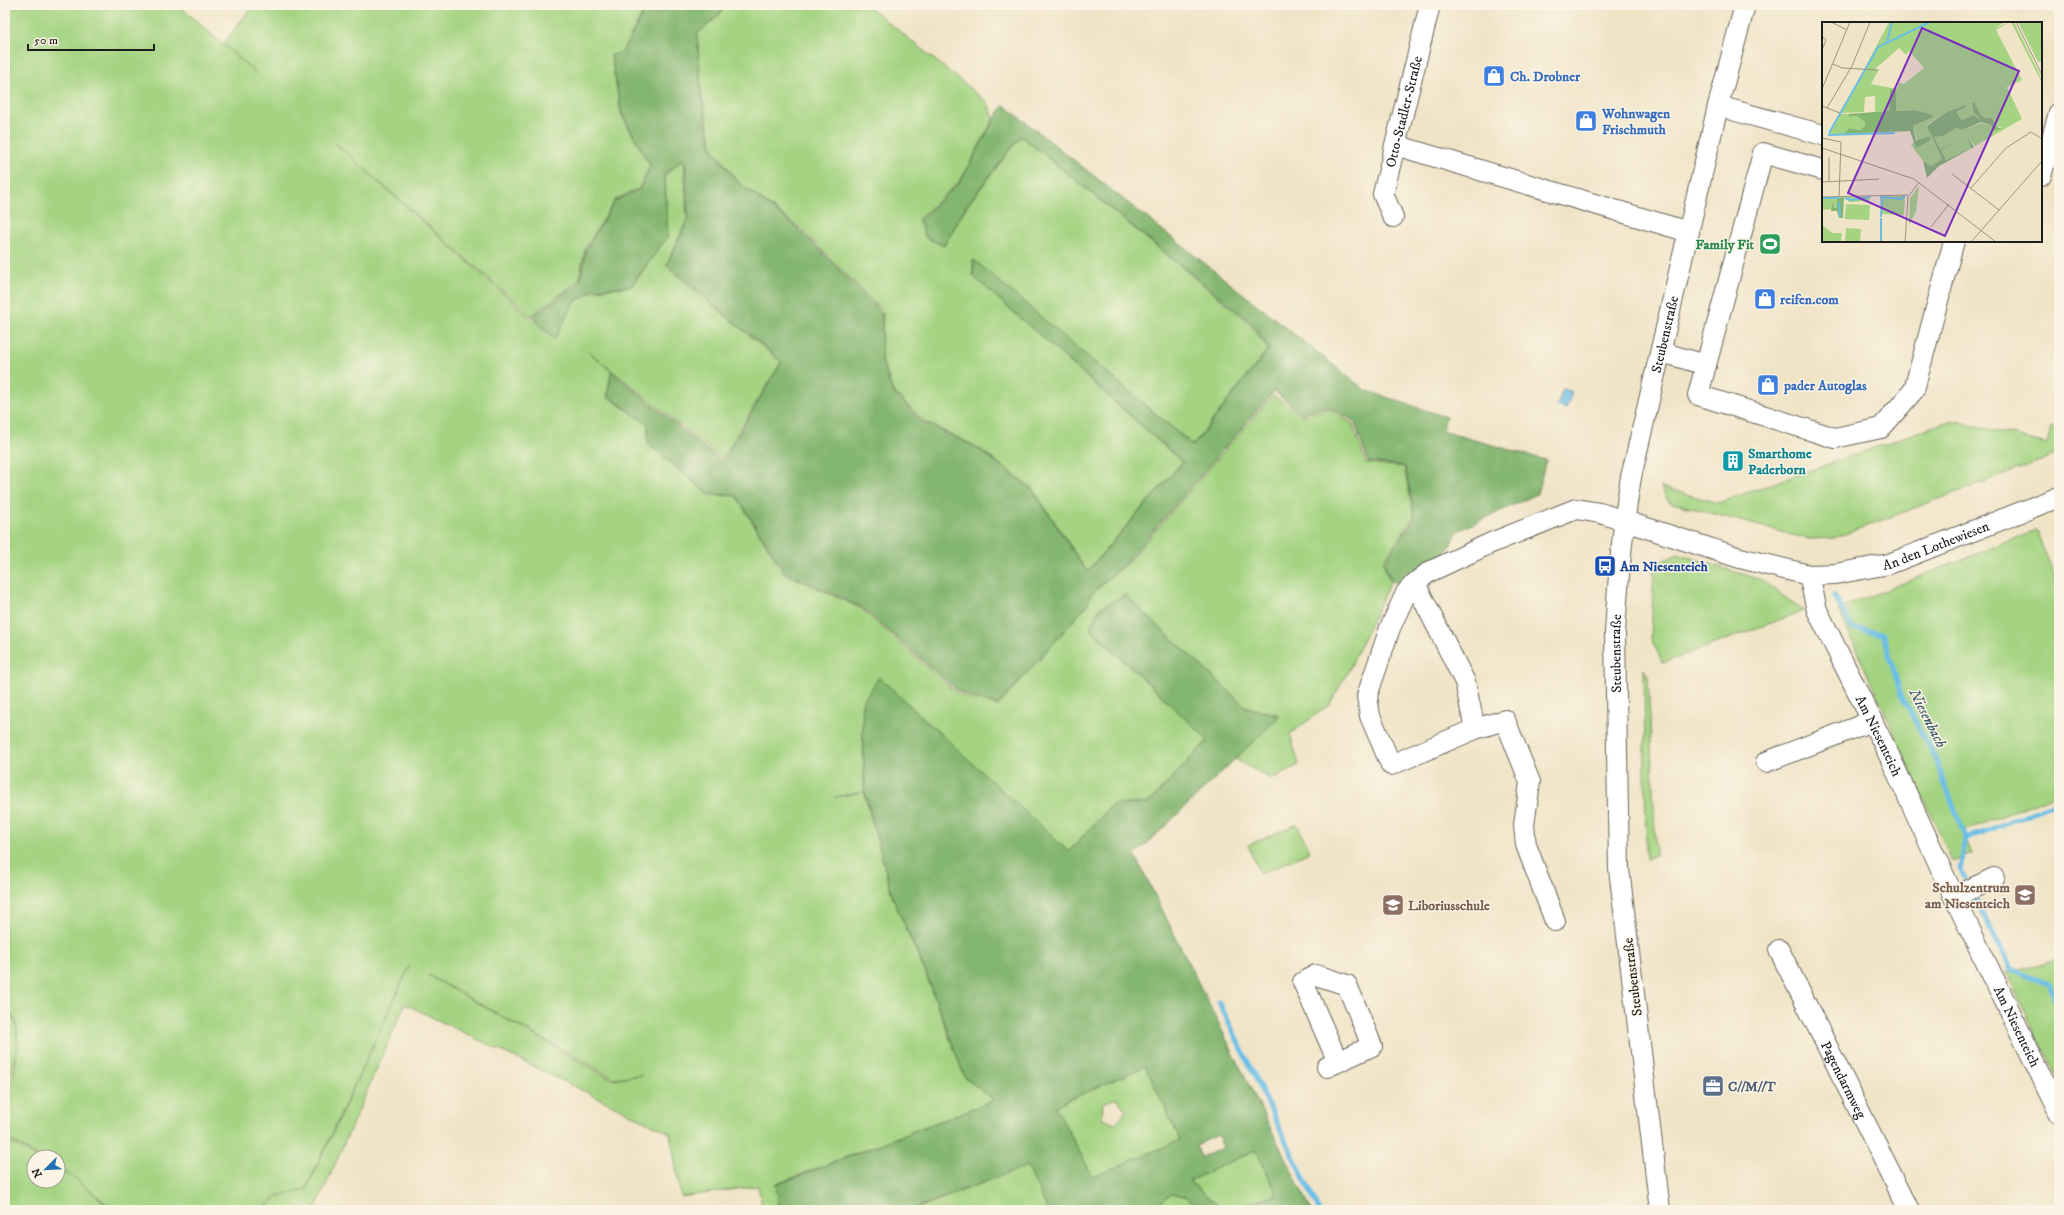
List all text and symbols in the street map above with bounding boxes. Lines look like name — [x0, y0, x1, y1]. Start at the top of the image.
inset map — [1822, 22, 2042, 242]
scale bar — [28, 26, 154, 52]
text: 50 m — [34, 33, 58, 48]
street label: Otto-Stadler-Straße — [1382, 54, 1427, 169]
shop icon: Ch. Drobner — [1481, 63, 1507, 89]
place label: Ch. Drobner — [1510, 68, 1581, 86]
place label: Wohnwagen Frischmuth — [1601, 105, 1671, 139]
shop icon: Wohnwagen Frischmuth — [1573, 108, 1599, 134]
sports icon: Family Fit — [1757, 231, 1783, 257]
place label: Family Fit — [1695, 236, 1755, 254]
shop icon: reifen.com — [1752, 286, 1778, 312]
place label: reifen.com — [1780, 291, 1839, 309]
street label: Steubenstraße — [1648, 294, 1683, 375]
shop icon: pader Autoglas — [1755, 372, 1781, 398]
place label: pader Autoglas — [1783, 377, 1867, 395]
place label: Smarthome Paderborn — [1748, 445, 1812, 479]
building icon: Smarthome Paderborn — [1720, 448, 1746, 474]
street label: An den Lothewiesen — [1881, 517, 1993, 575]
bus stop icon: Am Niesenteich — [1592, 553, 1618, 579]
place label: Am Niesenteich — [1619, 558, 1709, 576]
street label: Steubenstraße — [1607, 613, 1626, 693]
water label: Niesenbach — [1904, 684, 1951, 751]
street label: Am Niesenteich — [1851, 693, 1906, 780]
place label: Schulzentrum am Niesenteich — [1925, 879, 2011, 913]
school or university icon: Schulzentrum am Niesenteich — [2012, 882, 2038, 908]
school or university icon: Liboriusschule — [1380, 892, 1406, 918]
place label: Liboriusschule — [1408, 897, 1490, 915]
street label: Steubenstraße — [1619, 937, 1647, 1017]
street label: Am Niesenteich — [1989, 983, 2044, 1071]
street label: Pagendarmweg — [1816, 1038, 1870, 1122]
office icon: C//M//T — [1700, 1073, 1726, 1099]
place label: C//M//T — [1728, 1078, 1776, 1096]
north arrow — [26, 1149, 66, 1189]
text: N — [30, 1166, 46, 1180]

